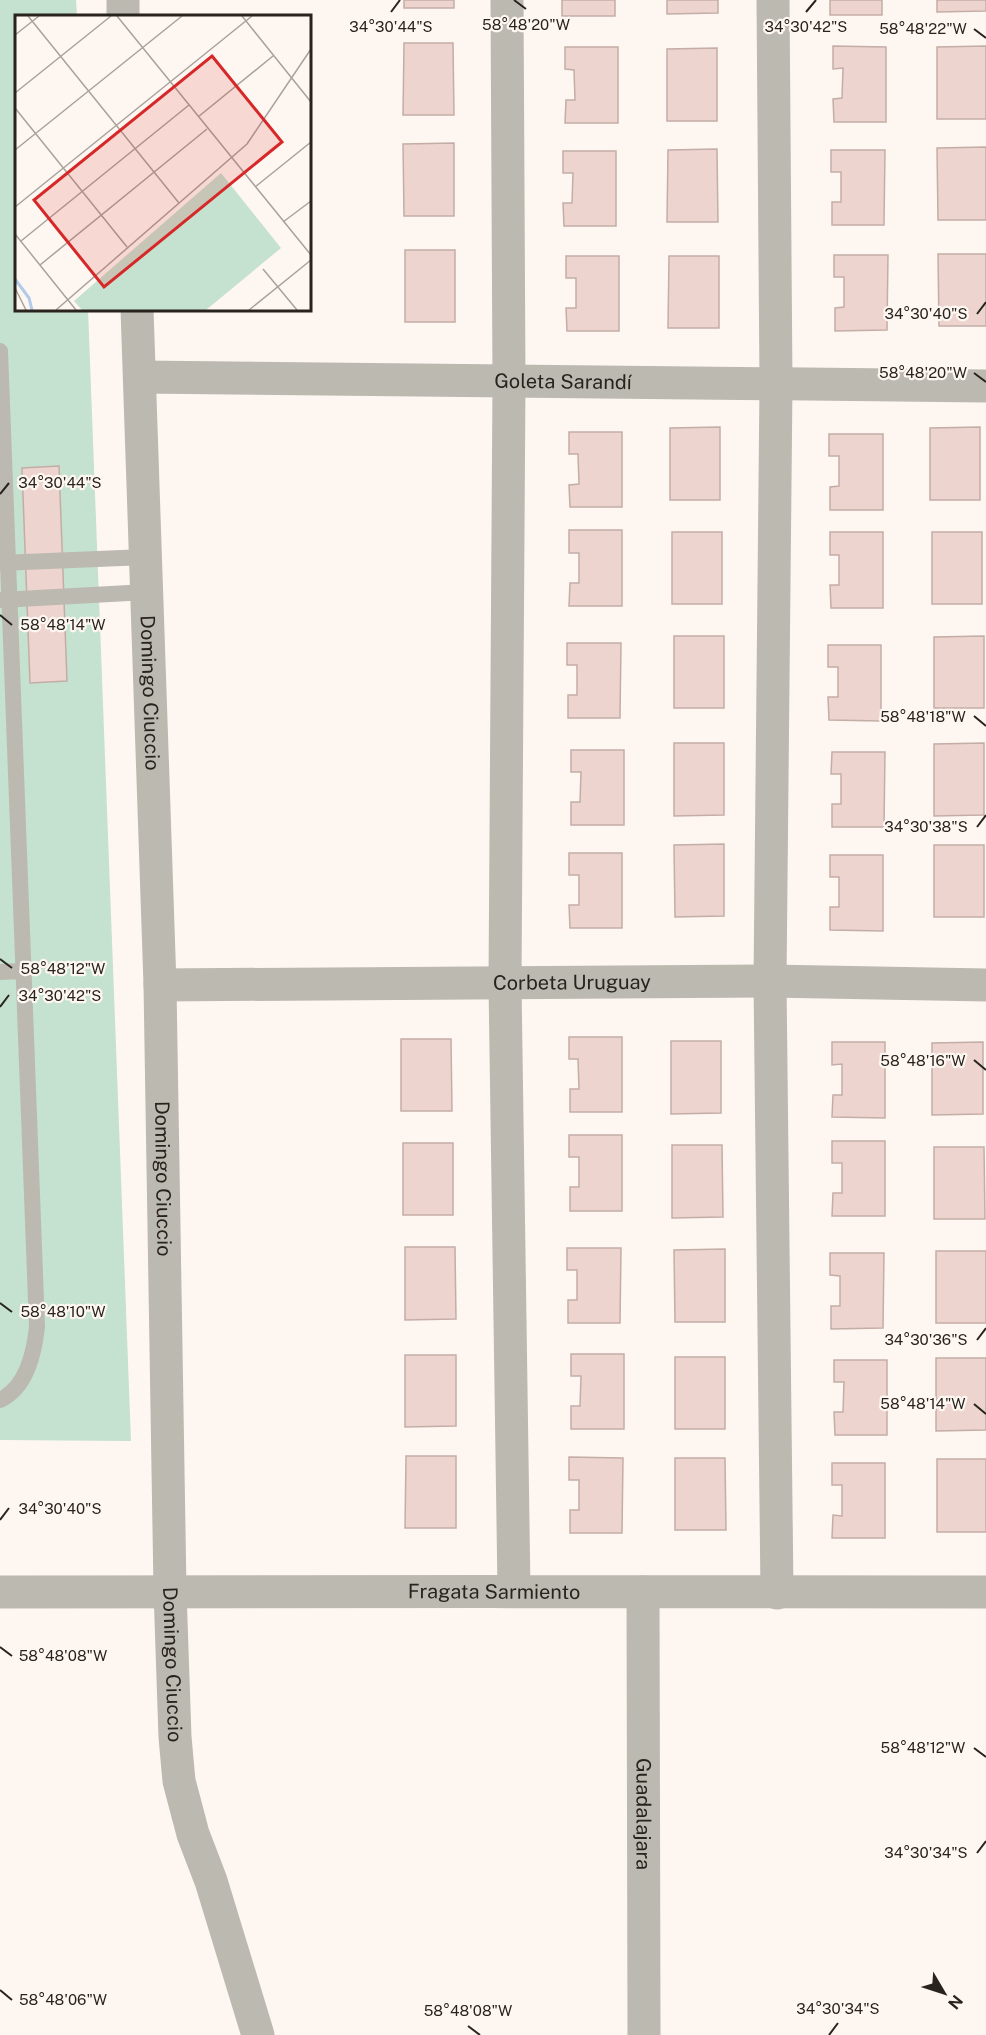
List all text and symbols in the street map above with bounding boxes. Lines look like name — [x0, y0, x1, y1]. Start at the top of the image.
inset map — [15, 15, 310, 310]
text: 58°48'20"W — [482, 16, 570, 33]
text: 34°30'44"S — [349, 18, 433, 35]
text: 34°30'42"S — [765, 18, 847, 35]
text: 58°48'22"W — [879, 20, 967, 37]
text: 34°30'40"S — [884, 305, 968, 322]
text: 58°48'20"W — [879, 364, 967, 381]
street label: Goleta Sarandí — [494, 369, 633, 394]
text: 34°30'44"S — [18, 474, 102, 491]
street label: Domingo Ciuccio — [135, 615, 165, 771]
text: 58°48'14"W — [20, 616, 106, 633]
text: 58°48'18"W — [880, 708, 966, 725]
text: 34°30'38"S — [884, 818, 968, 835]
text: 58°48'12"W — [21, 960, 105, 977]
street label: Corbeta Uruguay — [493, 970, 651, 995]
text: 34°30'42"S — [19, 987, 101, 1004]
text: 58°48'16"W — [880, 1052, 966, 1069]
street label: Domingo Ciuccio — [150, 1101, 176, 1257]
text: 58°48'10"W — [20, 1303, 106, 1320]
text: 34°30'36"S — [884, 1331, 968, 1348]
text: 58°48'14"W — [880, 1395, 966, 1412]
text: 34°30'40"S — [18, 1500, 102, 1517]
street label: Fragata Sarmiento — [408, 1579, 580, 1604]
street label: Domingo Ciuccio — [158, 1586, 187, 1743]
text: 58°48'08"W — [19, 1647, 107, 1664]
text: 58°48'12"W — [881, 1739, 965, 1756]
street label: Guadalajara — [631, 1758, 656, 1870]
text: 34°30'34"S — [884, 1844, 968, 1861]
north arrow — [914, 1963, 974, 2023]
text: 58°48'06"W — [19, 1991, 107, 2008]
text: N — [944, 1991, 967, 2013]
text: 34°30'34"S — [796, 2000, 880, 2017]
text: 58°48'08"W — [424, 2002, 512, 2019]

